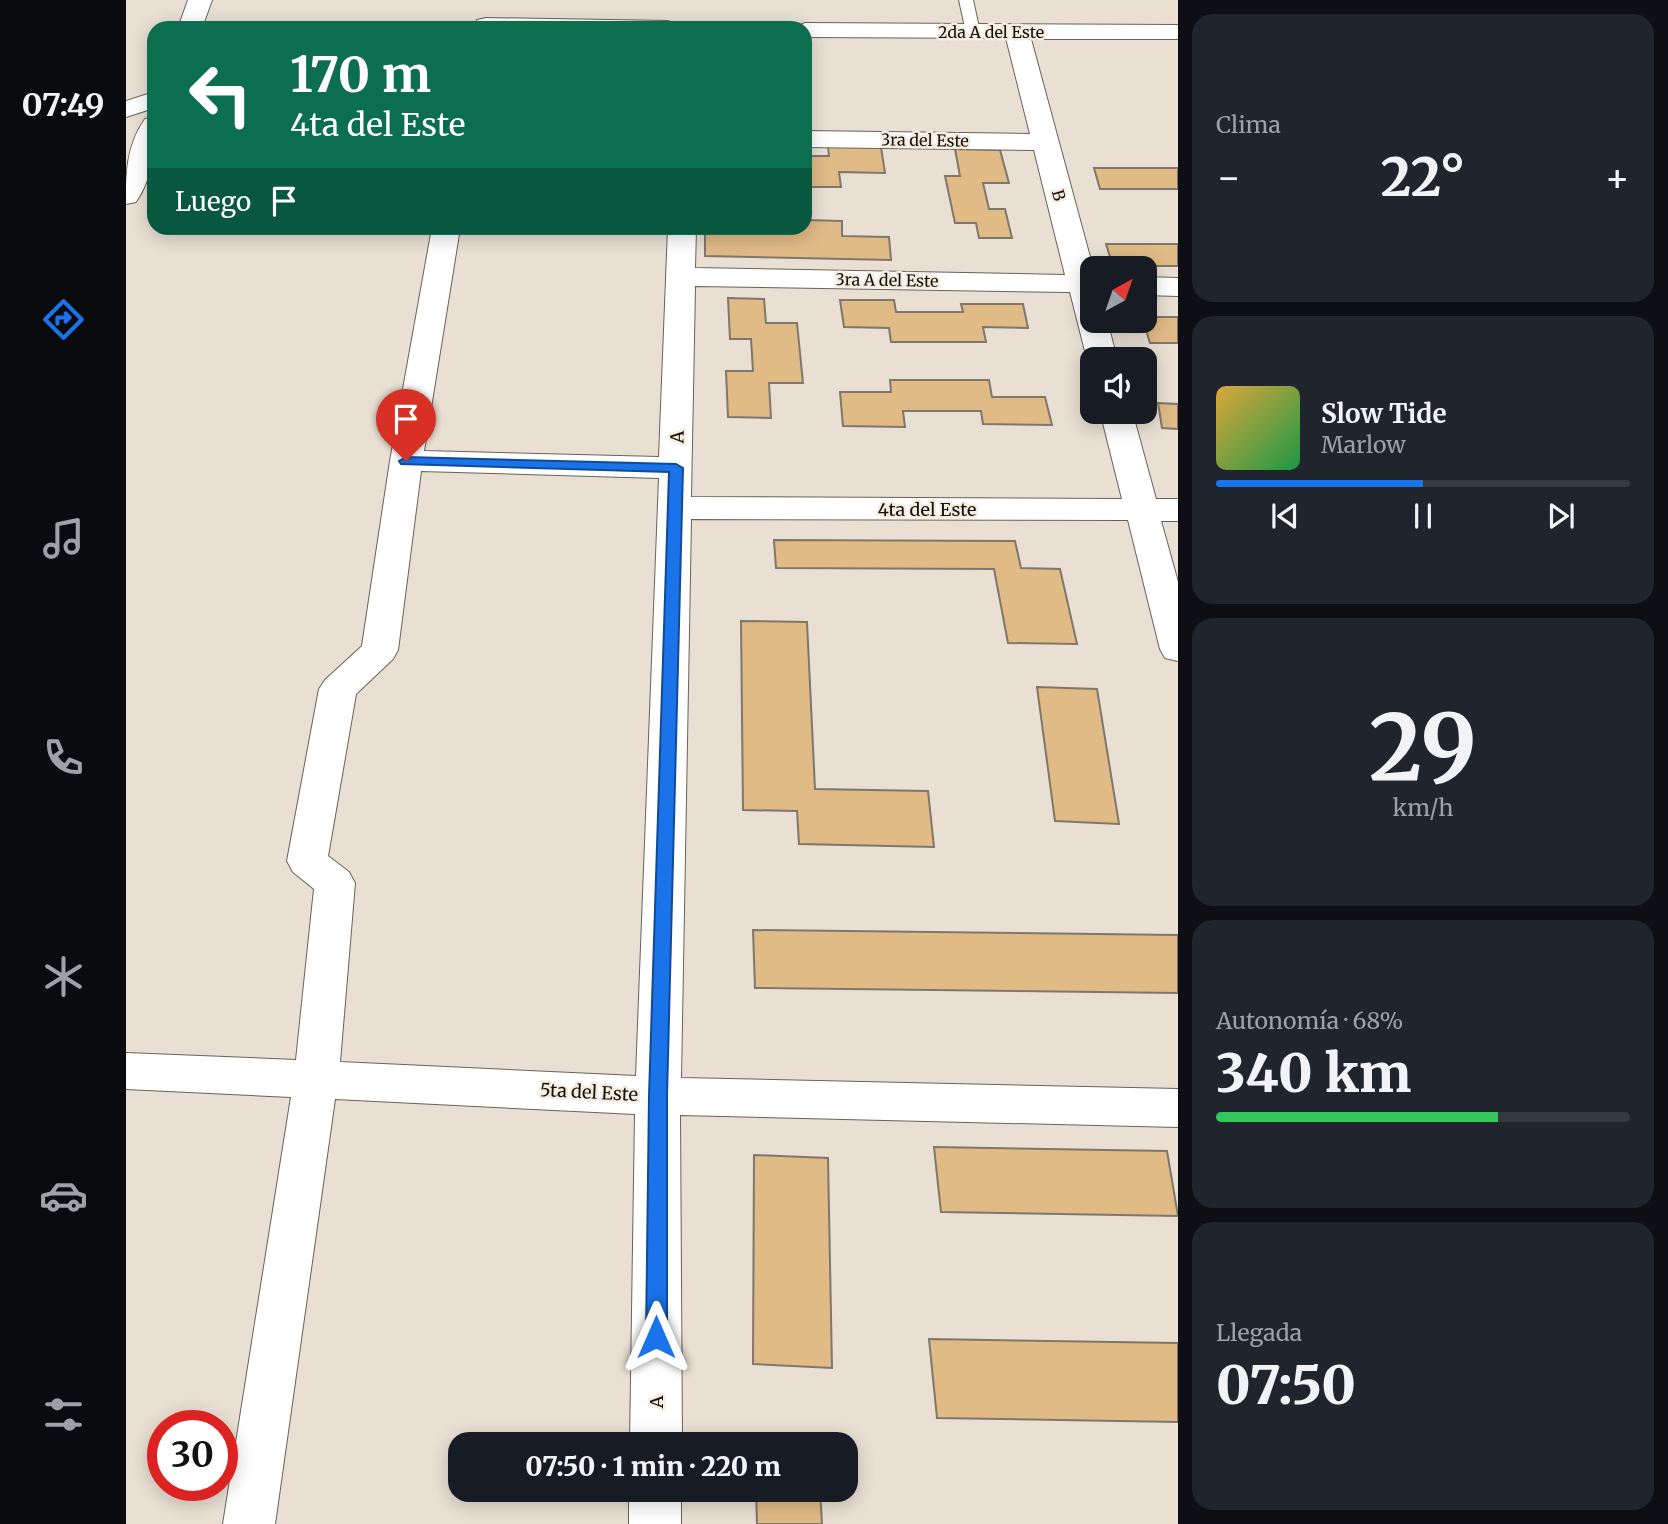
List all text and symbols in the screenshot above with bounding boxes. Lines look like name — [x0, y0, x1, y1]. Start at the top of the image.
street label: 2da A del Este — [938, 22, 1044, 42]
text: 170 m — [290, 44, 431, 105]
icon: left — [175, 49, 266, 140]
text: 07:49 — [21, 85, 105, 125]
text: 4ta del Este — [290, 105, 465, 145]
text: Clima — [1216, 110, 1281, 139]
street label: 3ra del Este — [881, 129, 969, 151]
text: 22° — [1381, 145, 1465, 210]
text: − — [1216, 154, 1241, 201]
text: + — [1605, 154, 1630, 201]
icon: arrive — [265, 182, 303, 220]
text: Luego — [175, 185, 251, 218]
street label: B — [1048, 187, 1070, 203]
north arrow — [1080, 256, 1157, 332]
map controls — [1080, 256, 1157, 424]
street label: 3ra A del Este — [835, 269, 939, 291]
icon: directions — [39, 295, 88, 344]
button: sound — [1080, 347, 1157, 424]
pin — [376, 389, 436, 461]
text: Slow Tide — [1321, 397, 1447, 430]
icon: arrive — [387, 400, 425, 438]
street label: A — [665, 430, 689, 445]
text: Marlow — [1321, 430, 1406, 459]
icon: previous — [1266, 497, 1304, 535]
icon: pause — [1404, 497, 1442, 535]
icon: next — [1542, 497, 1580, 535]
street label: 4ta del Este — [878, 498, 976, 521]
icon: music — [39, 514, 88, 563]
text: 29 — [1369, 690, 1477, 805]
icon: phone — [39, 733, 88, 782]
text: km/h — [1393, 793, 1453, 822]
icon: climate — [39, 952, 88, 1001]
text: Autonomía · 68% — [1216, 1006, 1403, 1035]
text: 340 km — [1216, 1041, 1411, 1106]
street label: 5ta del Este — [540, 1078, 638, 1106]
icon: car — [39, 1171, 88, 1220]
position arrow — [619, 1300, 693, 1374]
text: Llegada — [1216, 1318, 1302, 1347]
text: 07:50 — [1216, 1353, 1356, 1418]
icon: filters — [39, 1390, 88, 1439]
street label: A — [645, 1395, 668, 1409]
speed limit sign: 30 — [147, 1410, 238, 1501]
text: 07:50 · 1 min · 220 m — [525, 1450, 781, 1483]

